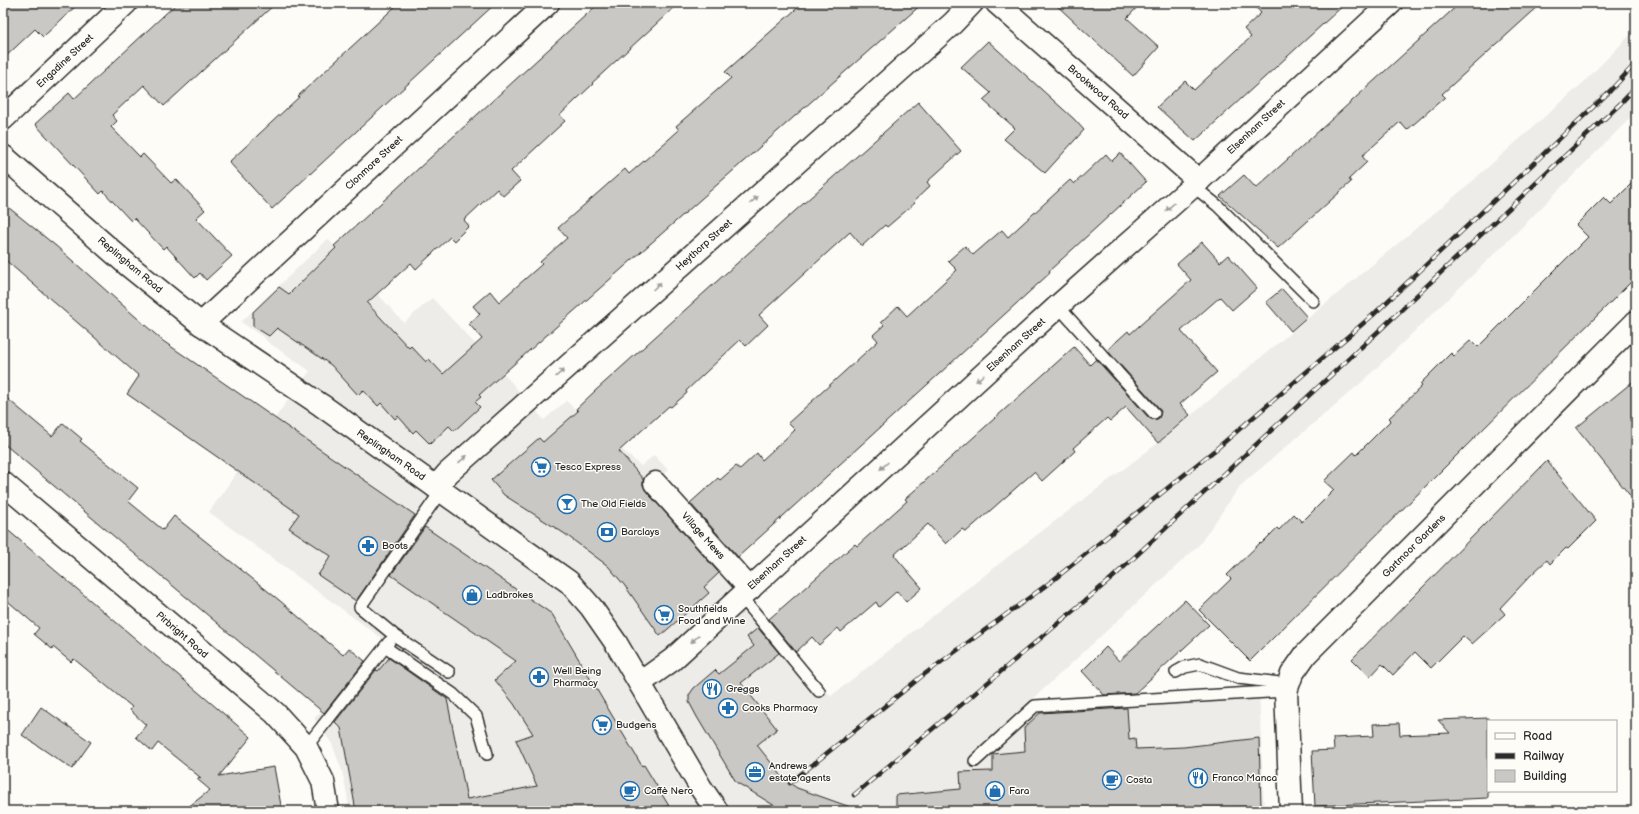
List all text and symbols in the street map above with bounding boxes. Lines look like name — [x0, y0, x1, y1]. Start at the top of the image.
street label: Engadine Street — [34, 32, 96, 90]
street label: Brookwood Road — [1065, 62, 1131, 122]
street label: Elsenham Street — [1225, 97, 1287, 157]
street label: Clonmore Street — [343, 133, 405, 193]
one-way arrow — [749, 195, 759, 205]
one-way arrow — [1165, 202, 1175, 211]
street label: Heythorp Street — [673, 217, 735, 273]
street label: Replingham Road — [95, 234, 165, 296]
one-way arrow — [652, 282, 662, 291]
street label: Elsenham Street — [984, 316, 1048, 374]
one-way arrow — [555, 368, 565, 377]
one-way arrow — [975, 373, 985, 383]
street label: Replingham Road — [354, 427, 428, 483]
one-way arrow — [458, 455, 468, 464]
supermarket icon: Tesco Express — [530, 456, 552, 478]
place label: Tesco Express — [555, 461, 621, 473]
one-way arrow — [879, 461, 889, 470]
bar icon: The Old Fields — [556, 493, 578, 515]
place label: The Old Fields — [581, 498, 646, 510]
street label: Village Mews — [679, 510, 727, 562]
street label: Gartmoor Gardens — [1380, 512, 1448, 580]
bank icon: Barclays — [596, 521, 618, 543]
place label: Barclays — [621, 526, 659, 538]
street label: Elsenham Street — [745, 534, 809, 592]
pharmacy icon: Boots — [357, 535, 379, 557]
place label: Boots — [382, 540, 408, 552]
shop icon: Ladbrokes — [461, 584, 483, 606]
place label: Ladbrokes — [486, 589, 533, 601]
place label: Southfields Food and Wine — [678, 603, 745, 627]
supermarket icon: Southfields Food and Wine — [653, 604, 675, 626]
street label: Pirbright Road — [154, 609, 211, 661]
one-way arrow — [690, 634, 700, 643]
place label: Well Being Pharmacy — [553, 665, 601, 689]
pharmacy icon: Well Being Pharmacy — [528, 666, 550, 688]
restaurant icon: Greggs — [701, 678, 723, 700]
place label: Greggs — [726, 683, 759, 695]
pharmacy icon: Cooks Pharmacy — [717, 697, 739, 719]
place label: Cooks Pharmacy — [742, 702, 818, 714]
supermarket icon: Budgens — [591, 714, 613, 736]
place label: Budgens — [616, 719, 657, 731]
legend — [1487, 720, 1617, 792]
text: Road — [1523, 729, 1552, 744]
text: Railway — [1523, 749, 1565, 764]
place label: Andrews estate agents — [769, 760, 831, 784]
office icon: Andrews estate agents — [744, 761, 766, 783]
restaurant icon: Franco Manca — [1187, 767, 1209, 789]
cafe icon: Costa — [1101, 769, 1123, 791]
text: Building — [1523, 769, 1567, 784]
place label: Franco Manca — [1212, 772, 1278, 784]
place label: Costa — [1126, 774, 1153, 786]
cafe icon: Caffè Nero — [619, 780, 641, 802]
shop icon: Fara — [984, 780, 1006, 802]
place label: Caffè Nero — [644, 785, 693, 797]
place label: Fara — [1009, 785, 1030, 797]

